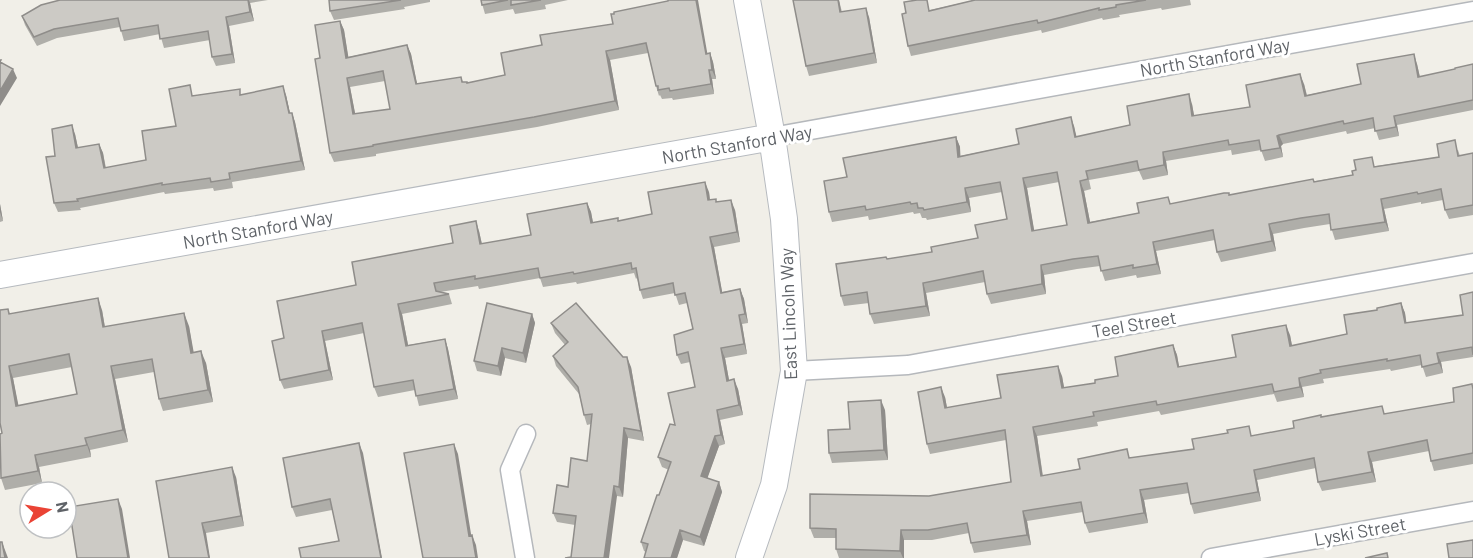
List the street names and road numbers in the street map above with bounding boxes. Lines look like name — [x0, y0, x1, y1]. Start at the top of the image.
street label: North Stanford Way — [1138, 33, 1292, 81]
street label: North Stanford Way — [660, 120, 814, 168]
street label: North Stanford Way — [181, 205, 335, 253]
street label: East Lincoln Way — [775, 248, 801, 380]
street label: Teel Street — [1090, 306, 1178, 342]
street label: Lyski Street — [1312, 512, 1408, 550]

